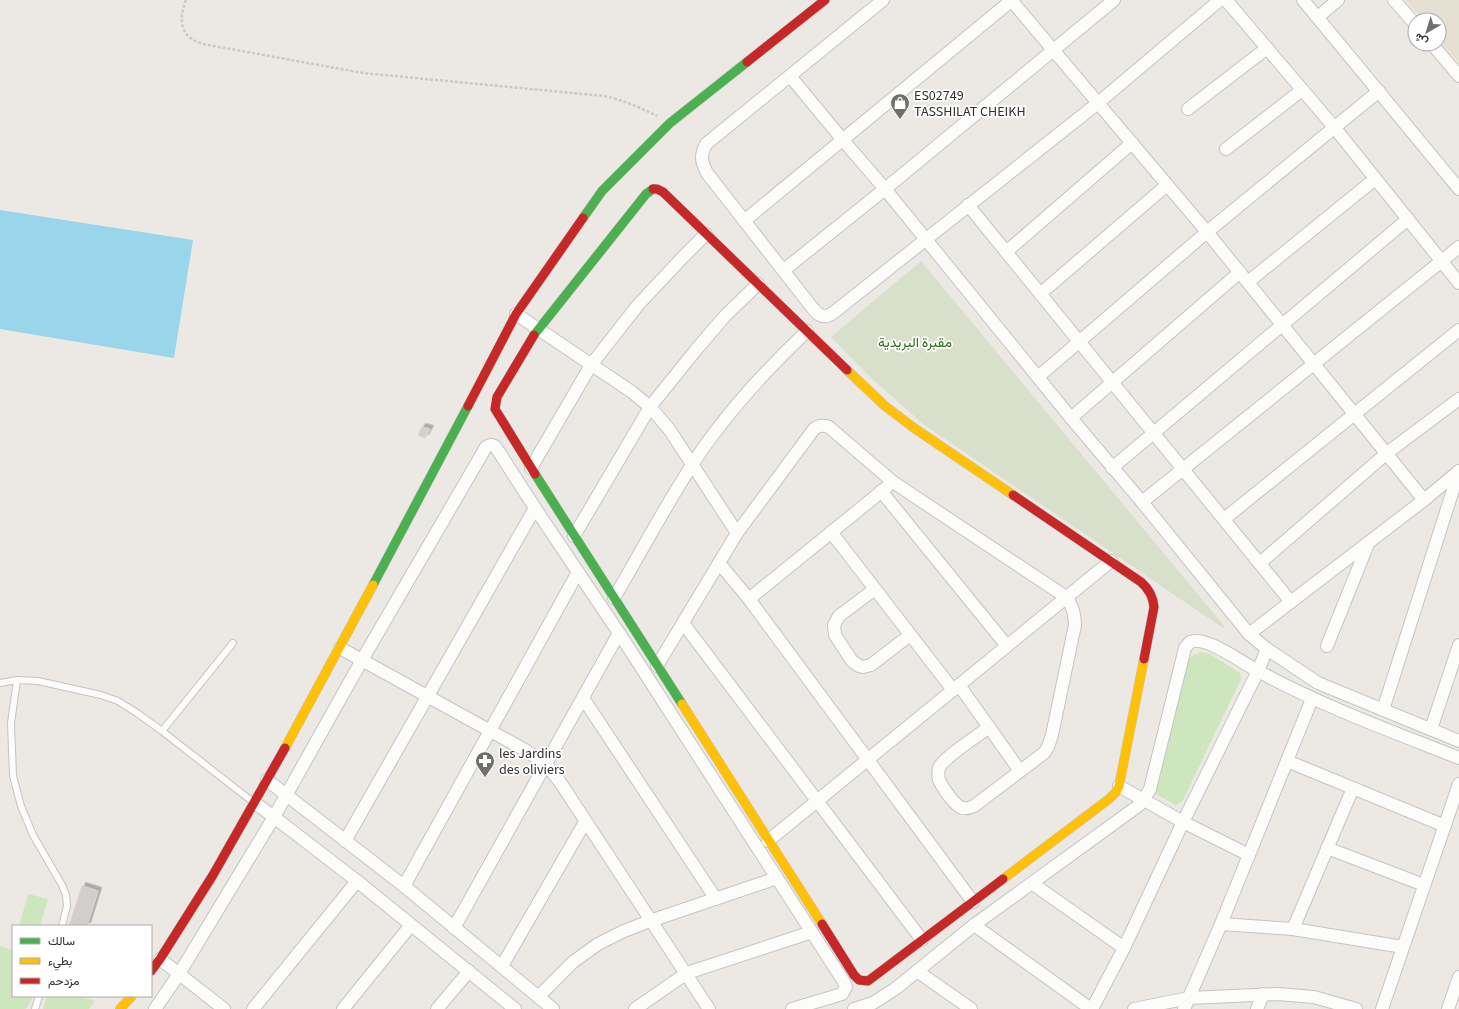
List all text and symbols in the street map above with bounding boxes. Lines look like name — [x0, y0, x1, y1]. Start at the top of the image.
north arrow — [1407, 12, 1447, 52]
text: ش — [1411, 30, 1431, 49]
place label: ES02749 TASSHILAT CHEIKH — [914, 86, 1026, 122]
shop icon: ES02749 TASSHILAT CHEIKH — [889, 92, 911, 120]
park label: مقبرة البريدية — [878, 333, 952, 353]
place label: les Jardins des oliviers — [499, 744, 565, 780]
pharmacy icon: les Jardins des oliviers — [474, 750, 496, 778]
legend — [12, 925, 152, 997]
text: سالك — [48, 933, 75, 950]
text: بطيء — [48, 953, 72, 971]
text: مزدحم — [48, 973, 79, 990]

